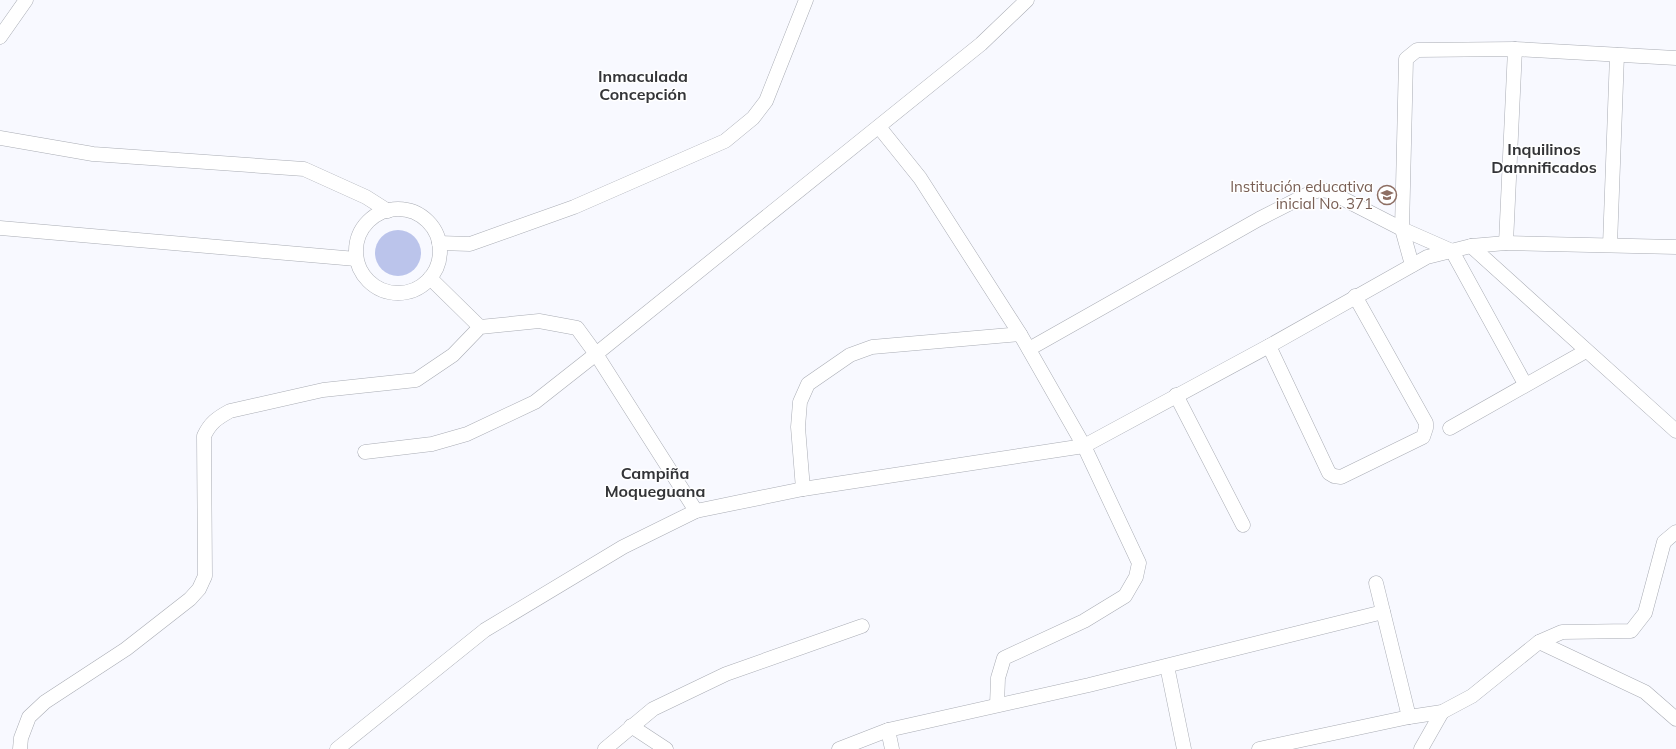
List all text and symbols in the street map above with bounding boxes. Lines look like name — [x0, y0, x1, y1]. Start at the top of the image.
district label: Inmaculada Concepción — [598, 66, 688, 104]
district label: Inquilinos Damnificados — [1491, 139, 1597, 177]
place label: Institución educativa inicial No. 371 — [1230, 177, 1373, 213]
school or university icon: Institución educativa inicial No. 371 — [1376, 184, 1398, 206]
district label: Campiña Moqueguana — [605, 463, 705, 501]

